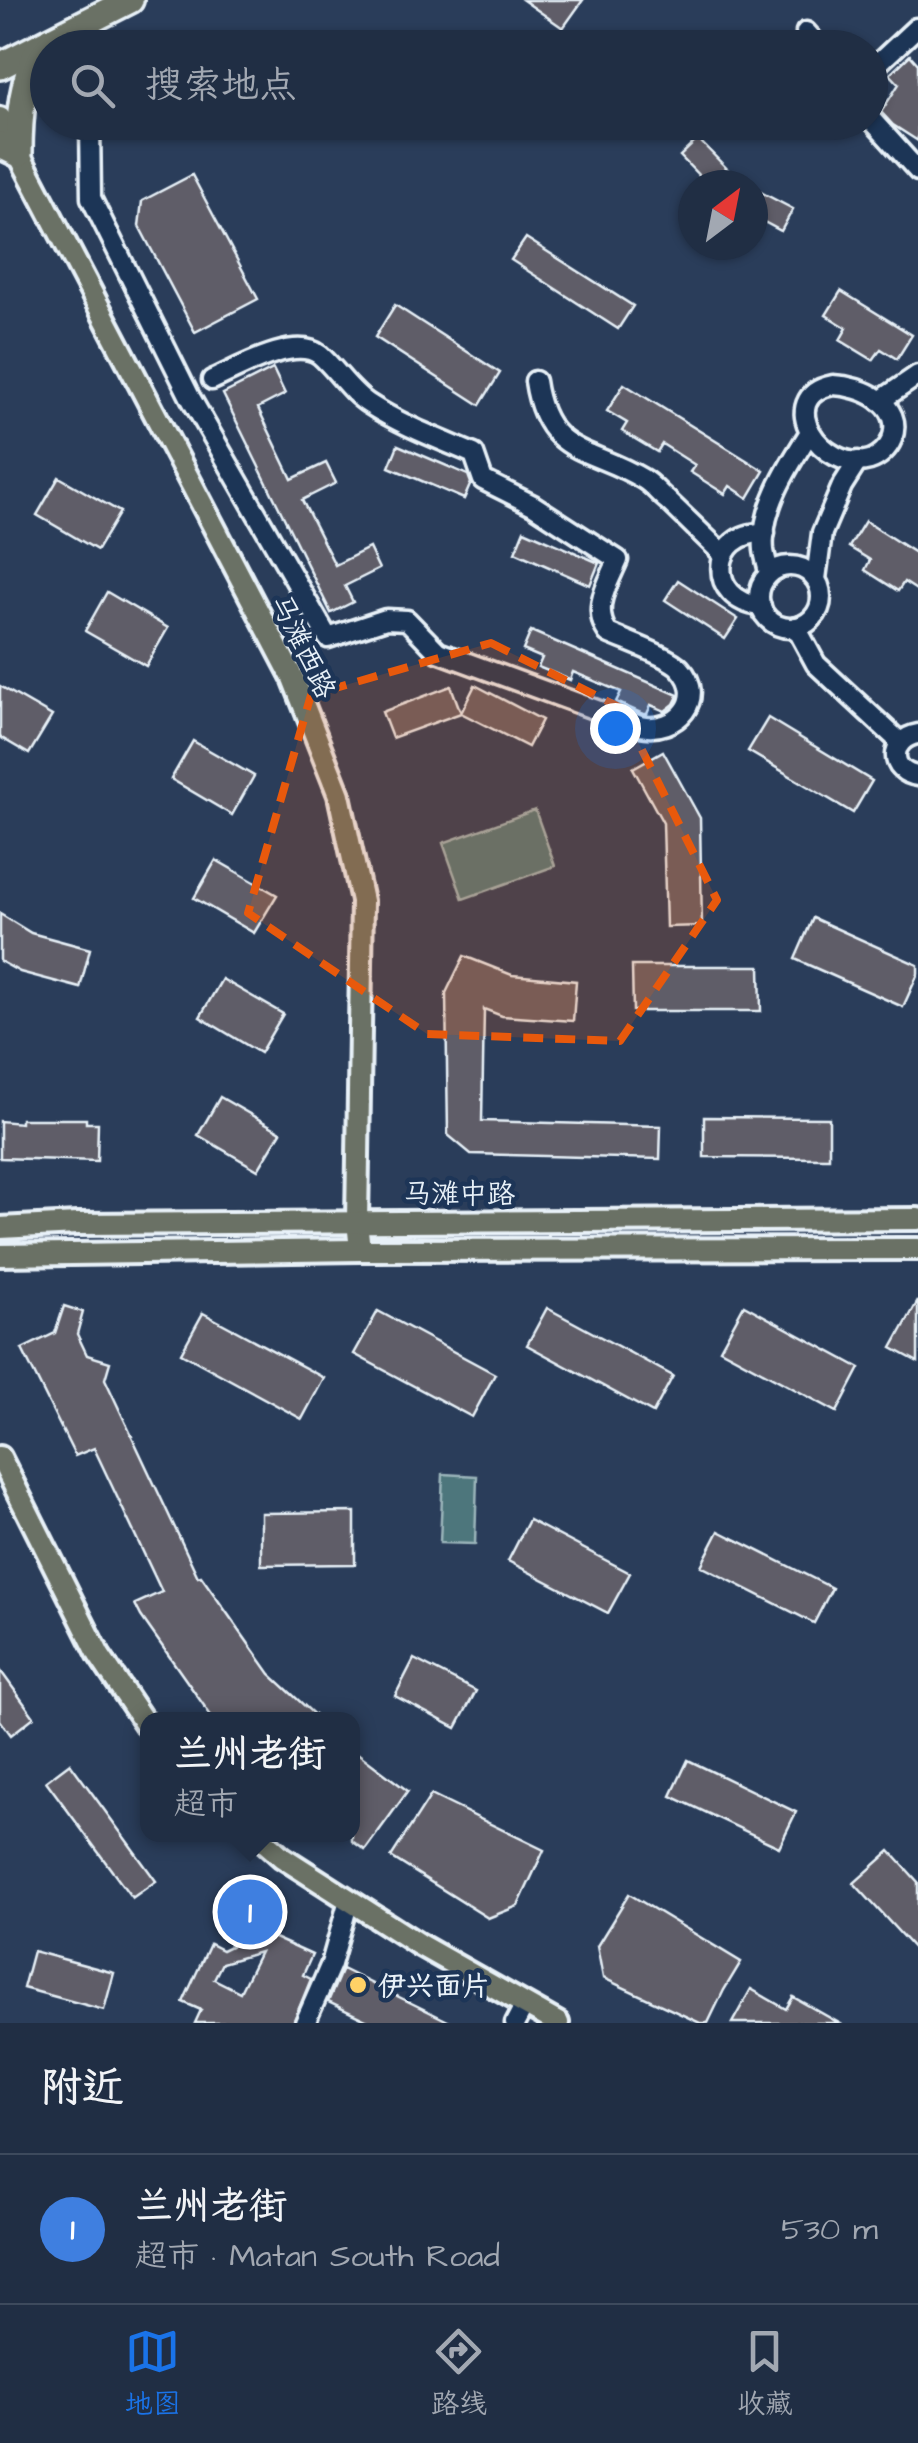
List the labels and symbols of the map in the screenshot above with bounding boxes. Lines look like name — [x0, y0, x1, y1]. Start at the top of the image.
north arrow — [678, 170, 768, 260]
street label: 马滩西路 — [261, 588, 345, 706]
your location — [590, 703, 641, 754]
street label: 马滩中路 — [403, 1175, 515, 1214]
pin: 1 — [218, 1874, 282, 1950]
place label: 伊兴面片 — [378, 1967, 490, 2006]
marker: 伊兴面片 — [347, 1974, 369, 1996]

